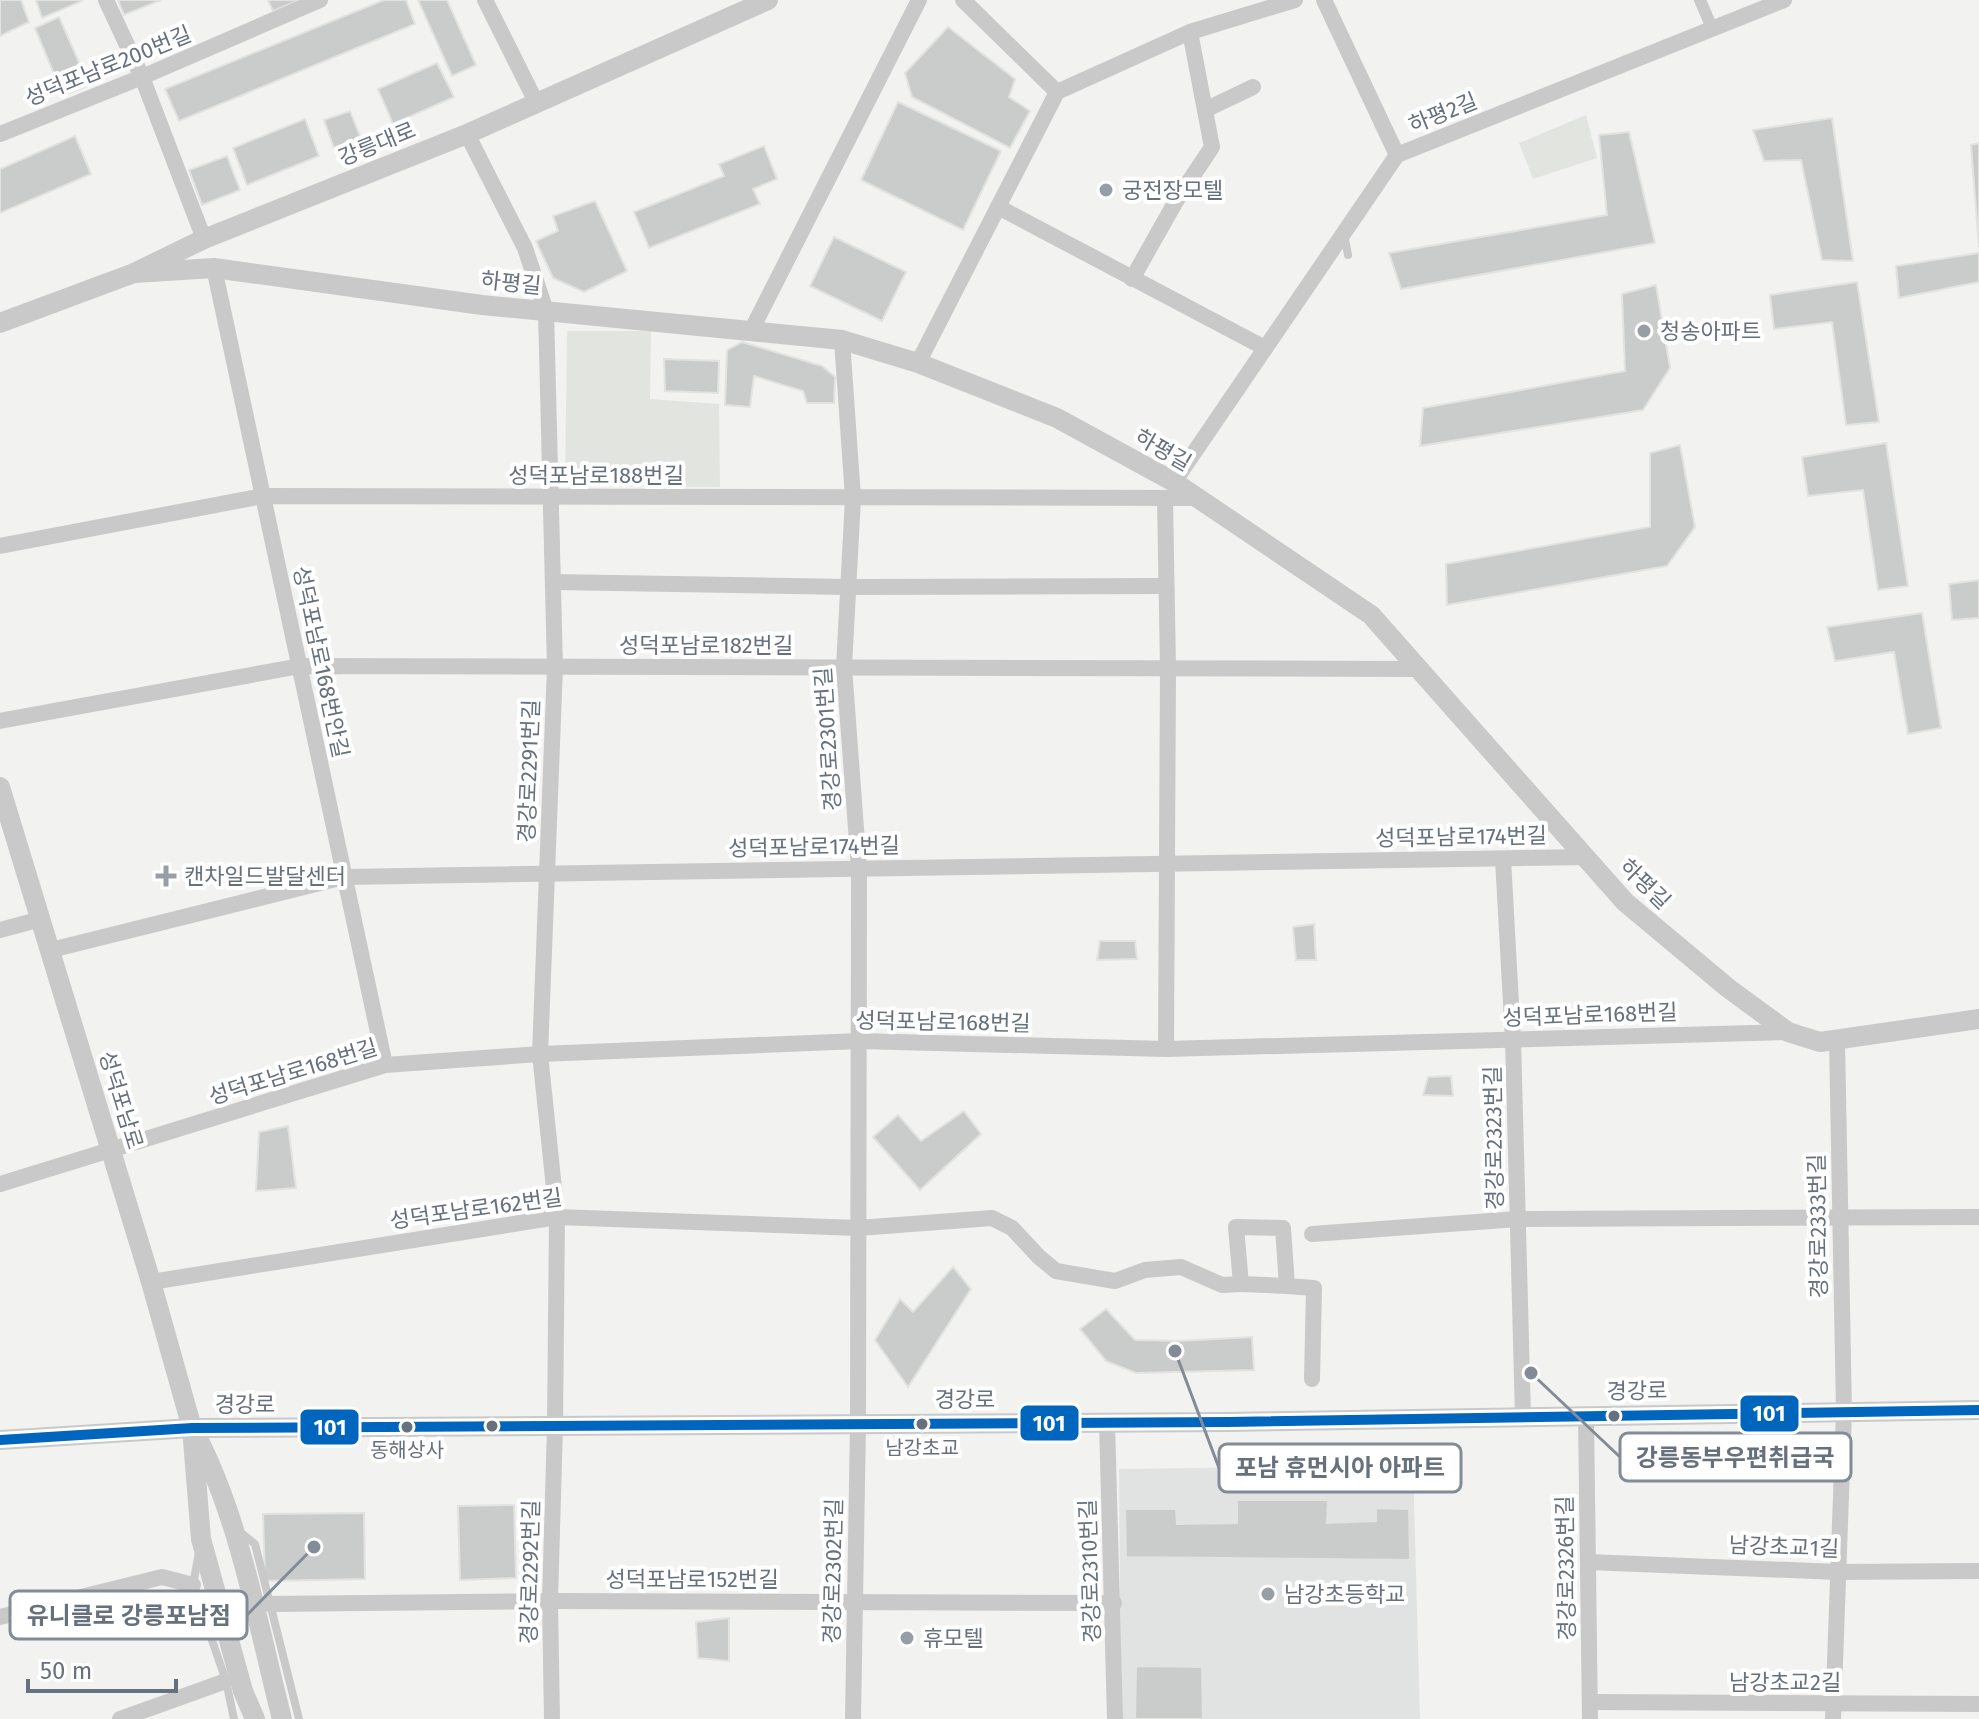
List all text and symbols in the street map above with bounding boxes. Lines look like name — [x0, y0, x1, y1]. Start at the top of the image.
street label: 성덕포남로200번길 — [21, 20, 195, 112]
street label: 하평2길 — [1405, 87, 1481, 139]
street label: 강릉대로 — [334, 116, 420, 172]
place label: 궁전장모텔 — [1122, 177, 1223, 204]
marker: 궁전장모텔 — [1097, 181, 1115, 199]
street label: 하평길 — [479, 266, 543, 300]
place label: 청송아파트 — [1660, 318, 1761, 345]
marker: 청송아파트 — [1635, 322, 1653, 340]
street label: 하평길 — [1130, 423, 1196, 477]
street label: 성덕포남로188번길 — [508, 462, 684, 489]
street label: 성덕포남로168번안길 — [287, 564, 355, 760]
street label: 성덕포남로182번길 — [619, 632, 793, 659]
street label: 경강로2301번길 — [810, 666, 846, 812]
street label: 경강로2291번길 — [513, 699, 545, 843]
street label: 성덕포남로174번길 — [1375, 822, 1547, 852]
street label: 성덕포남로174번길 — [728, 832, 900, 862]
street label: 하평길 — [1614, 853, 1676, 915]
place label: 캔차일드발달센터 — [184, 863, 346, 890]
marker: 캔차일드발달센터 — [155, 865, 177, 887]
street label: 성덕포남로168번길 — [1502, 998, 1678, 1032]
street label: 성덕포남로168번길 — [855, 1007, 1031, 1037]
street label: 성덕포남로168번길 — [205, 1033, 381, 1111]
street label: 성덕포남로 — [93, 1048, 149, 1152]
street label: 경강로2323번길 — [1479, 1066, 1509, 1210]
street label: 경강로2333번길 — [1803, 1153, 1833, 1299]
street label: 성덕포남로162번길 — [388, 1184, 564, 1234]
street label: 경강로 — [1606, 1377, 1668, 1405]
street label: 경강로 — [935, 1386, 995, 1413]
street label: 경강로 — [215, 1391, 275, 1418]
line badge: 101 — [1739, 1394, 1800, 1433]
text: 101 — [1753, 1400, 1785, 1427]
line badge: 101 — [1019, 1404, 1080, 1442]
line badge: 101 — [299, 1408, 360, 1446]
unlabelled marker — [1606, 1408, 1622, 1424]
text: 101 — [1033, 1410, 1065, 1437]
text: 101 — [314, 1414, 346, 1441]
marker: 남강초교 — [914, 1416, 930, 1432]
unlabelled marker — [484, 1418, 500, 1434]
marker: 동해상사 — [399, 1419, 415, 1435]
callout: 강릉동부우편취급국 — [1620, 1433, 1851, 1481]
place label: 남강초교 — [885, 1436, 959, 1460]
place label: 동해상사 — [370, 1438, 444, 1462]
callout: 포남 휴먼시아 아파트 — [1219, 1444, 1461, 1492]
text: 강릉동부우편취급국 — [1636, 1444, 1834, 1472]
text: 포남 휴먼시아 아파트 — [1235, 1454, 1445, 1482]
street label: 경강로2326번길 — [1551, 1495, 1581, 1641]
street label: 경강로2302번길 — [818, 1498, 848, 1644]
street label: 경강로2310번길 — [1074, 1498, 1106, 1644]
street label: 경강로2292번길 — [515, 1499, 545, 1645]
street label: 남강초교1길 — [1728, 1532, 1840, 1562]
street label: 성덕포남로152번길 — [606, 1566, 778, 1593]
place label: 남강초등학교 — [1284, 1581, 1405, 1608]
marker: 남강초등학교 — [1259, 1585, 1277, 1603]
callout: 유니클로 강릉포남점 — [10, 1591, 247, 1639]
text: 유니클로 강릉포남점 — [27, 1602, 231, 1630]
place label: 휴모텔 — [923, 1625, 984, 1652]
marker: 휴모텔 — [898, 1629, 916, 1647]
scale bar — [28, 1643, 176, 1693]
text: 50 m — [40, 1657, 92, 1685]
street label: 남강초교2길 — [1729, 1669, 1841, 1696]

